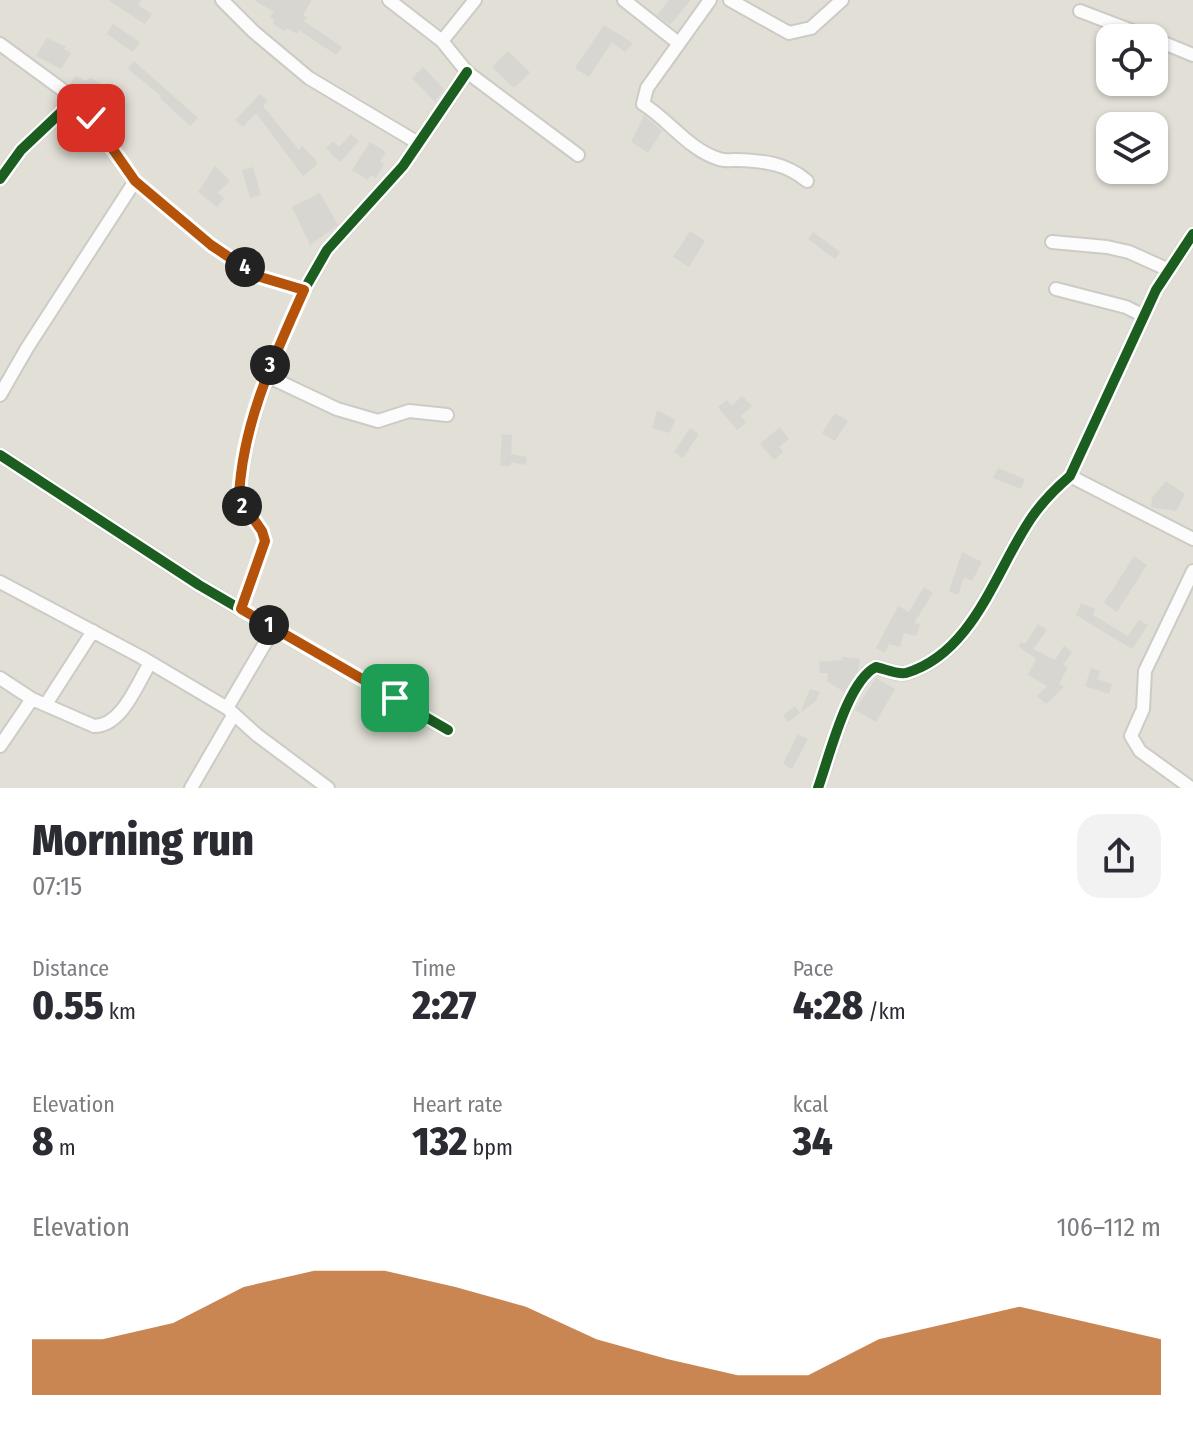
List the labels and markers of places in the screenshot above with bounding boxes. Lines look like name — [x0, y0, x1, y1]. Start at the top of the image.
pin — [57, 84, 125, 152]
pin: 4 — [225, 247, 265, 287]
pin: 3 — [250, 345, 290, 385]
pin: 2 — [222, 486, 262, 526]
pin: 1 — [249, 605, 289, 645]
pin — [361, 664, 429, 732]

